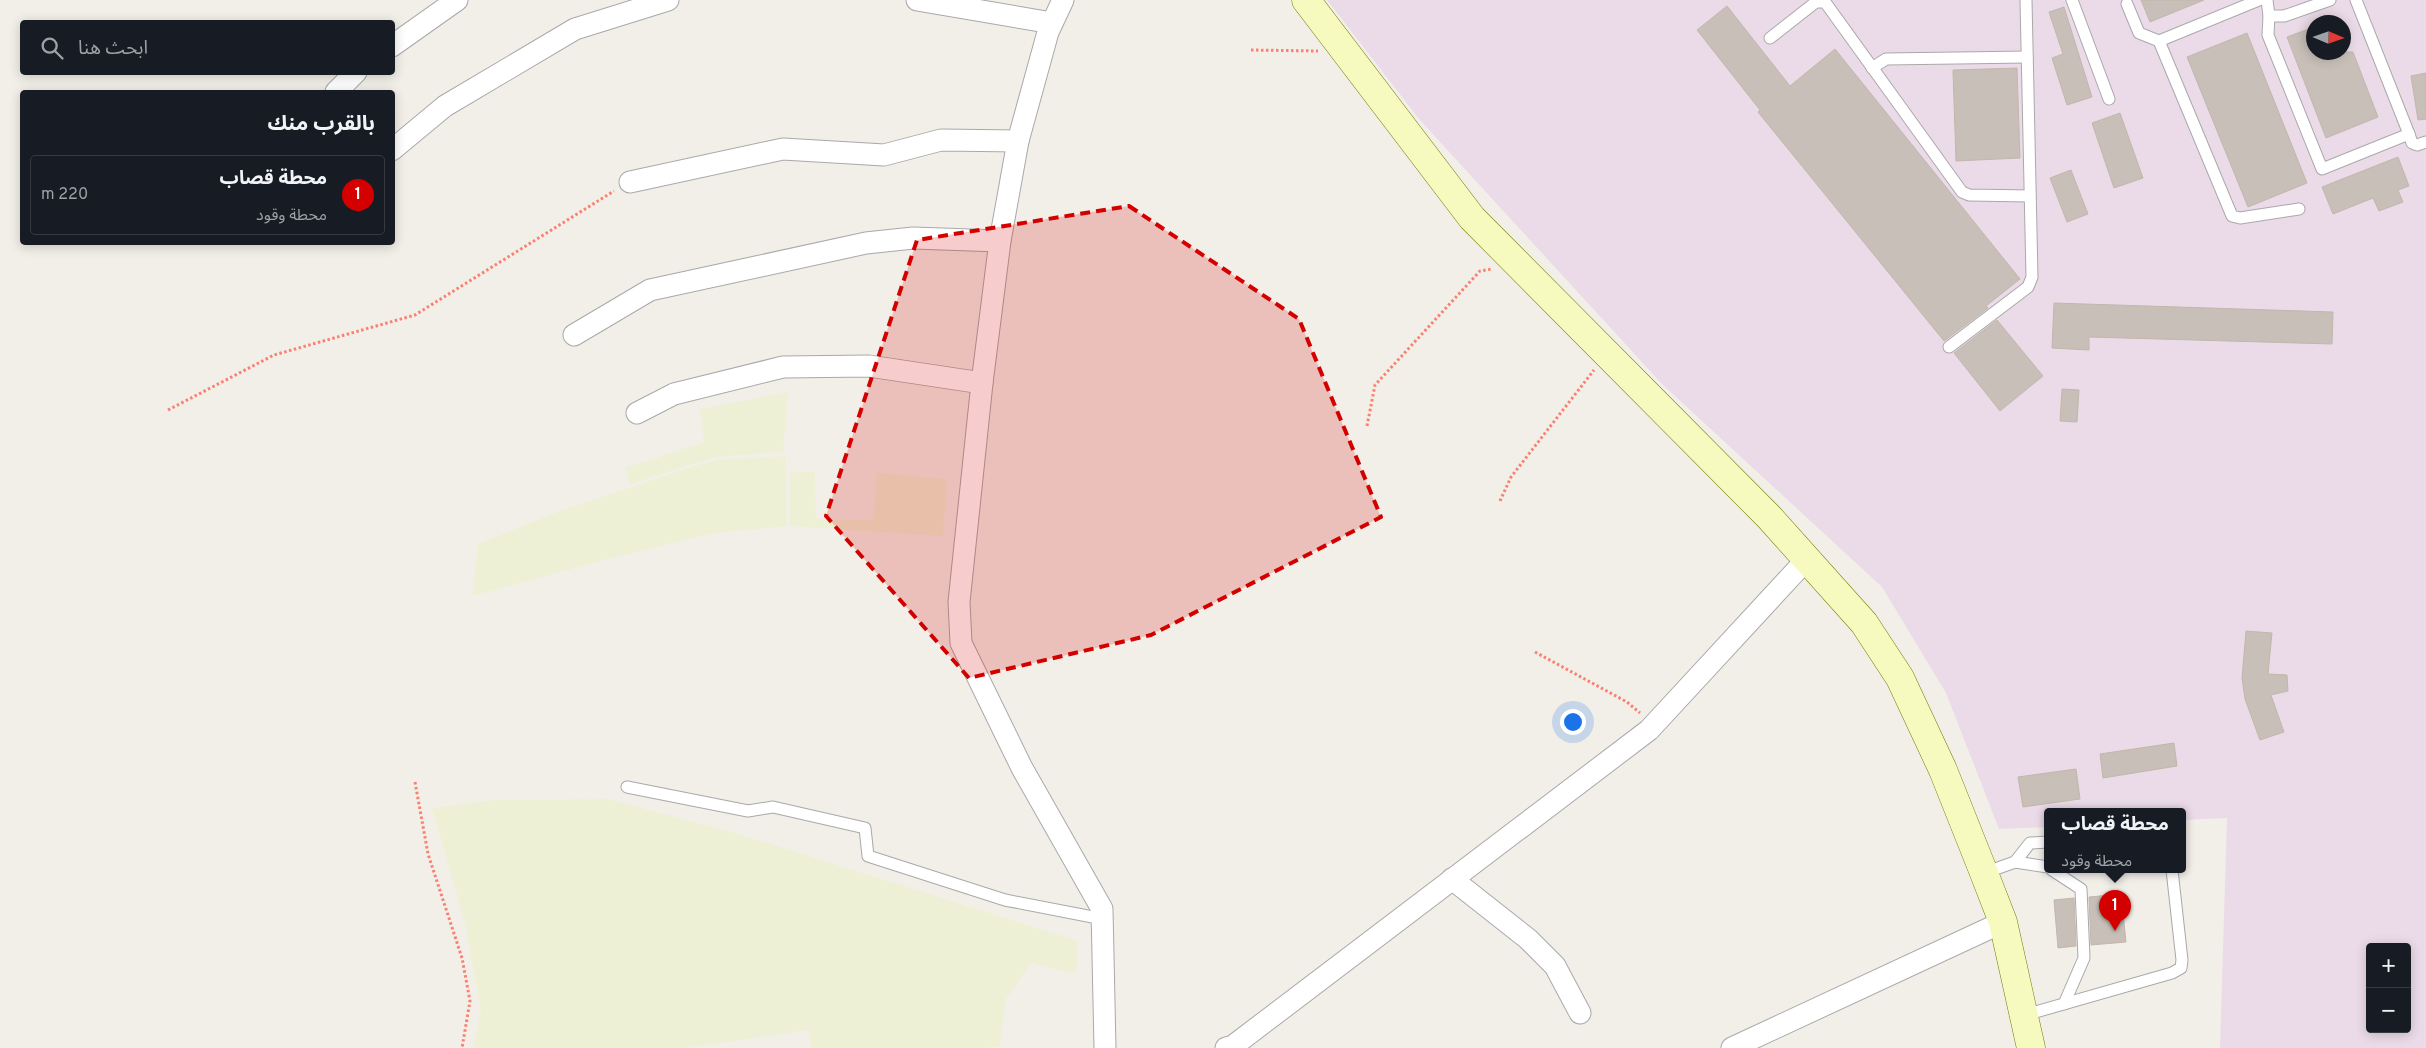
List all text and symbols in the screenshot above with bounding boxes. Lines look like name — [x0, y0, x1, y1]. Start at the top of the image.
north arrow — [2306, 15, 2351, 60]
search box — [20, 20, 395, 75]
icon: search — [38, 34, 66, 62]
text: ابحث هنا — [78, 37, 148, 61]
text: بالقرب منك — [267, 111, 375, 138]
text: محطة قصاب — [220, 167, 327, 191]
text: 220 m — [41, 185, 88, 205]
text: 1 — [355, 185, 361, 205]
text: محطة وقود — [256, 206, 327, 226]
your location — [1560, 709, 1586, 735]
popup — [2044, 808, 2186, 873]
text: محطة قصاب — [2061, 813, 2169, 837]
text: محطة وقود — [2061, 852, 2132, 872]
pin: 1 — [2099, 890, 2131, 931]
map controls — [2366, 943, 2411, 1033]
button: + — [2366, 943, 2411, 988]
button: − — [2366, 988, 2411, 1033]

